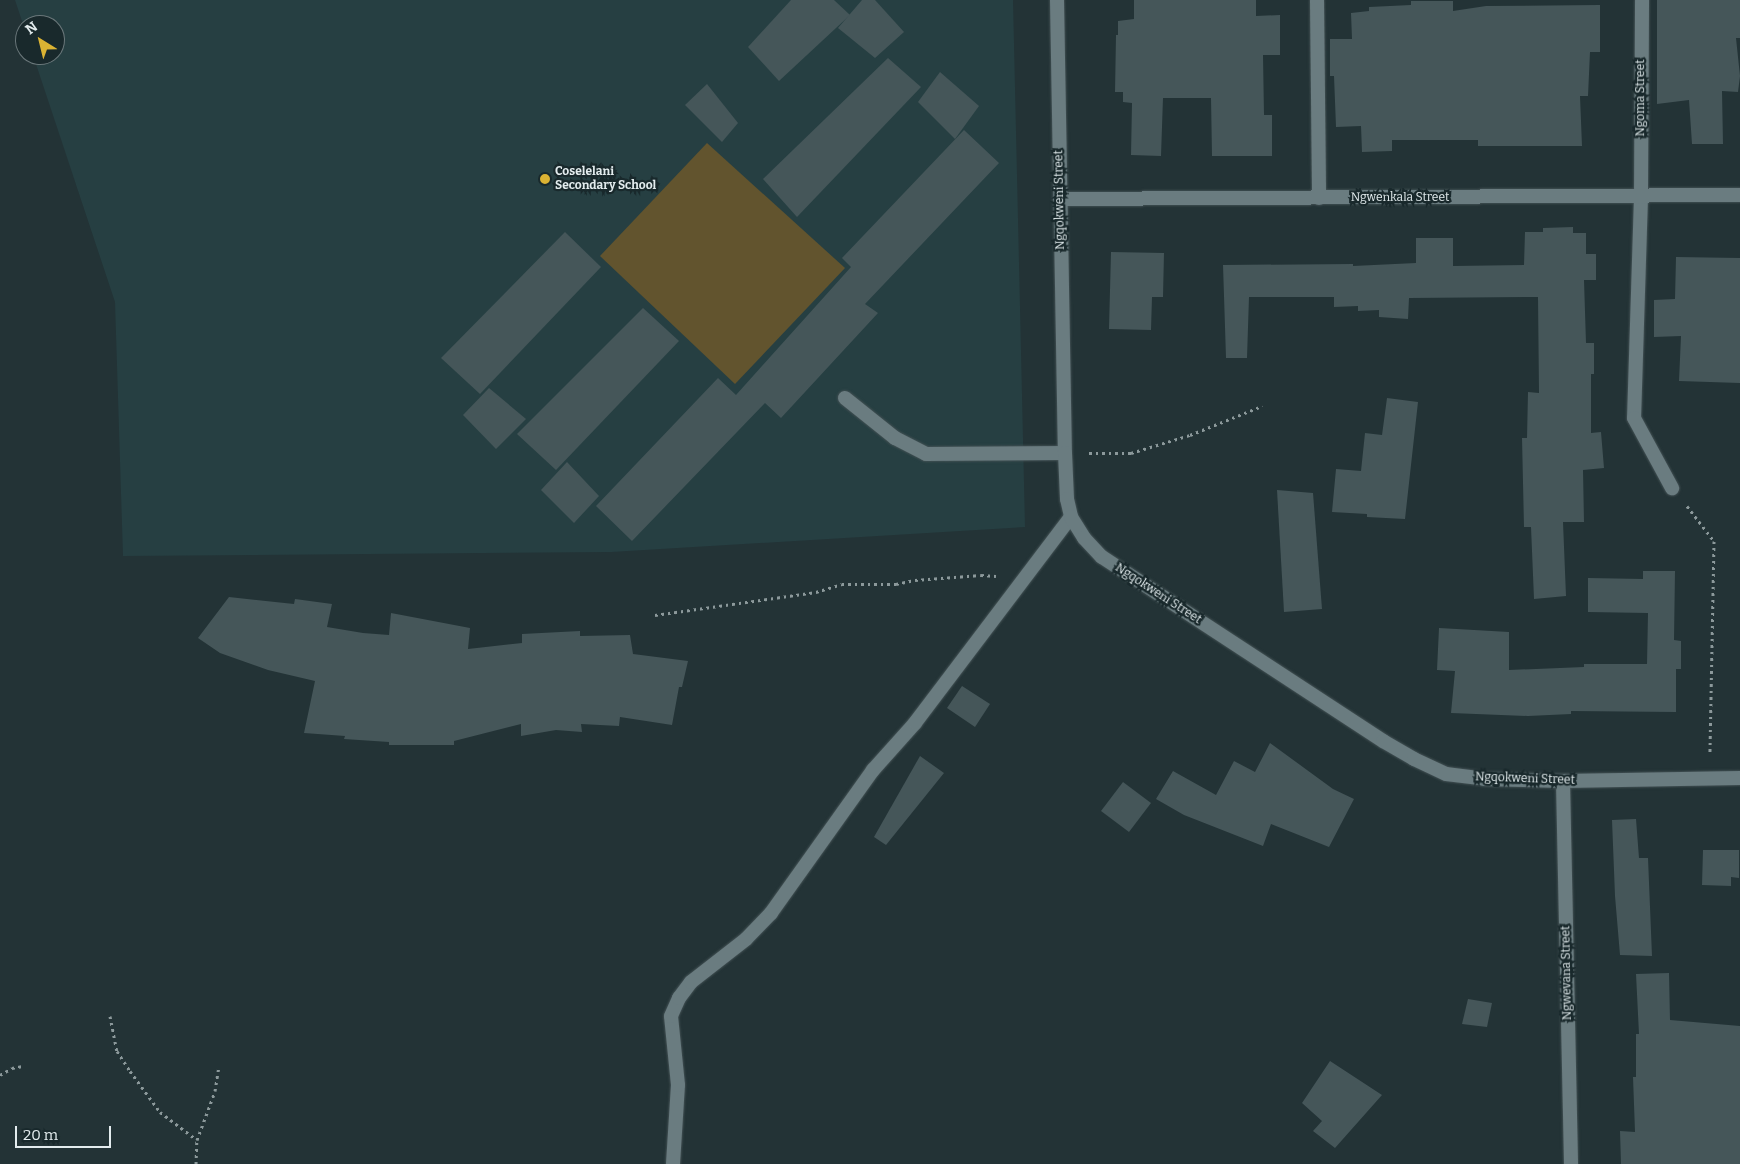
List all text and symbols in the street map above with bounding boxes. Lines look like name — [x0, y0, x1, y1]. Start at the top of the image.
north arrow — [15, 15, 65, 65]
text: N — [22, 18, 41, 38]
street label: Ngoma Street — [1634, 59, 1648, 137]
street label: Ngqokweni Street — [1052, 150, 1068, 250]
place label: Coselelani Secondary School — [555, 165, 656, 193]
marker: Coselelani Secondary School — [539, 173, 551, 185]
street label: Ngwenkala Street — [1351, 191, 1449, 205]
street label: Ngqokweni Street — [1112, 561, 1204, 627]
street label: Ngqokweni Street — [1475, 770, 1575, 788]
street label: Ngwevana Street — [1559, 926, 1575, 1020]
scale bar — [18, 1116, 114, 1148]
text: 20 m — [23, 1126, 58, 1144]

